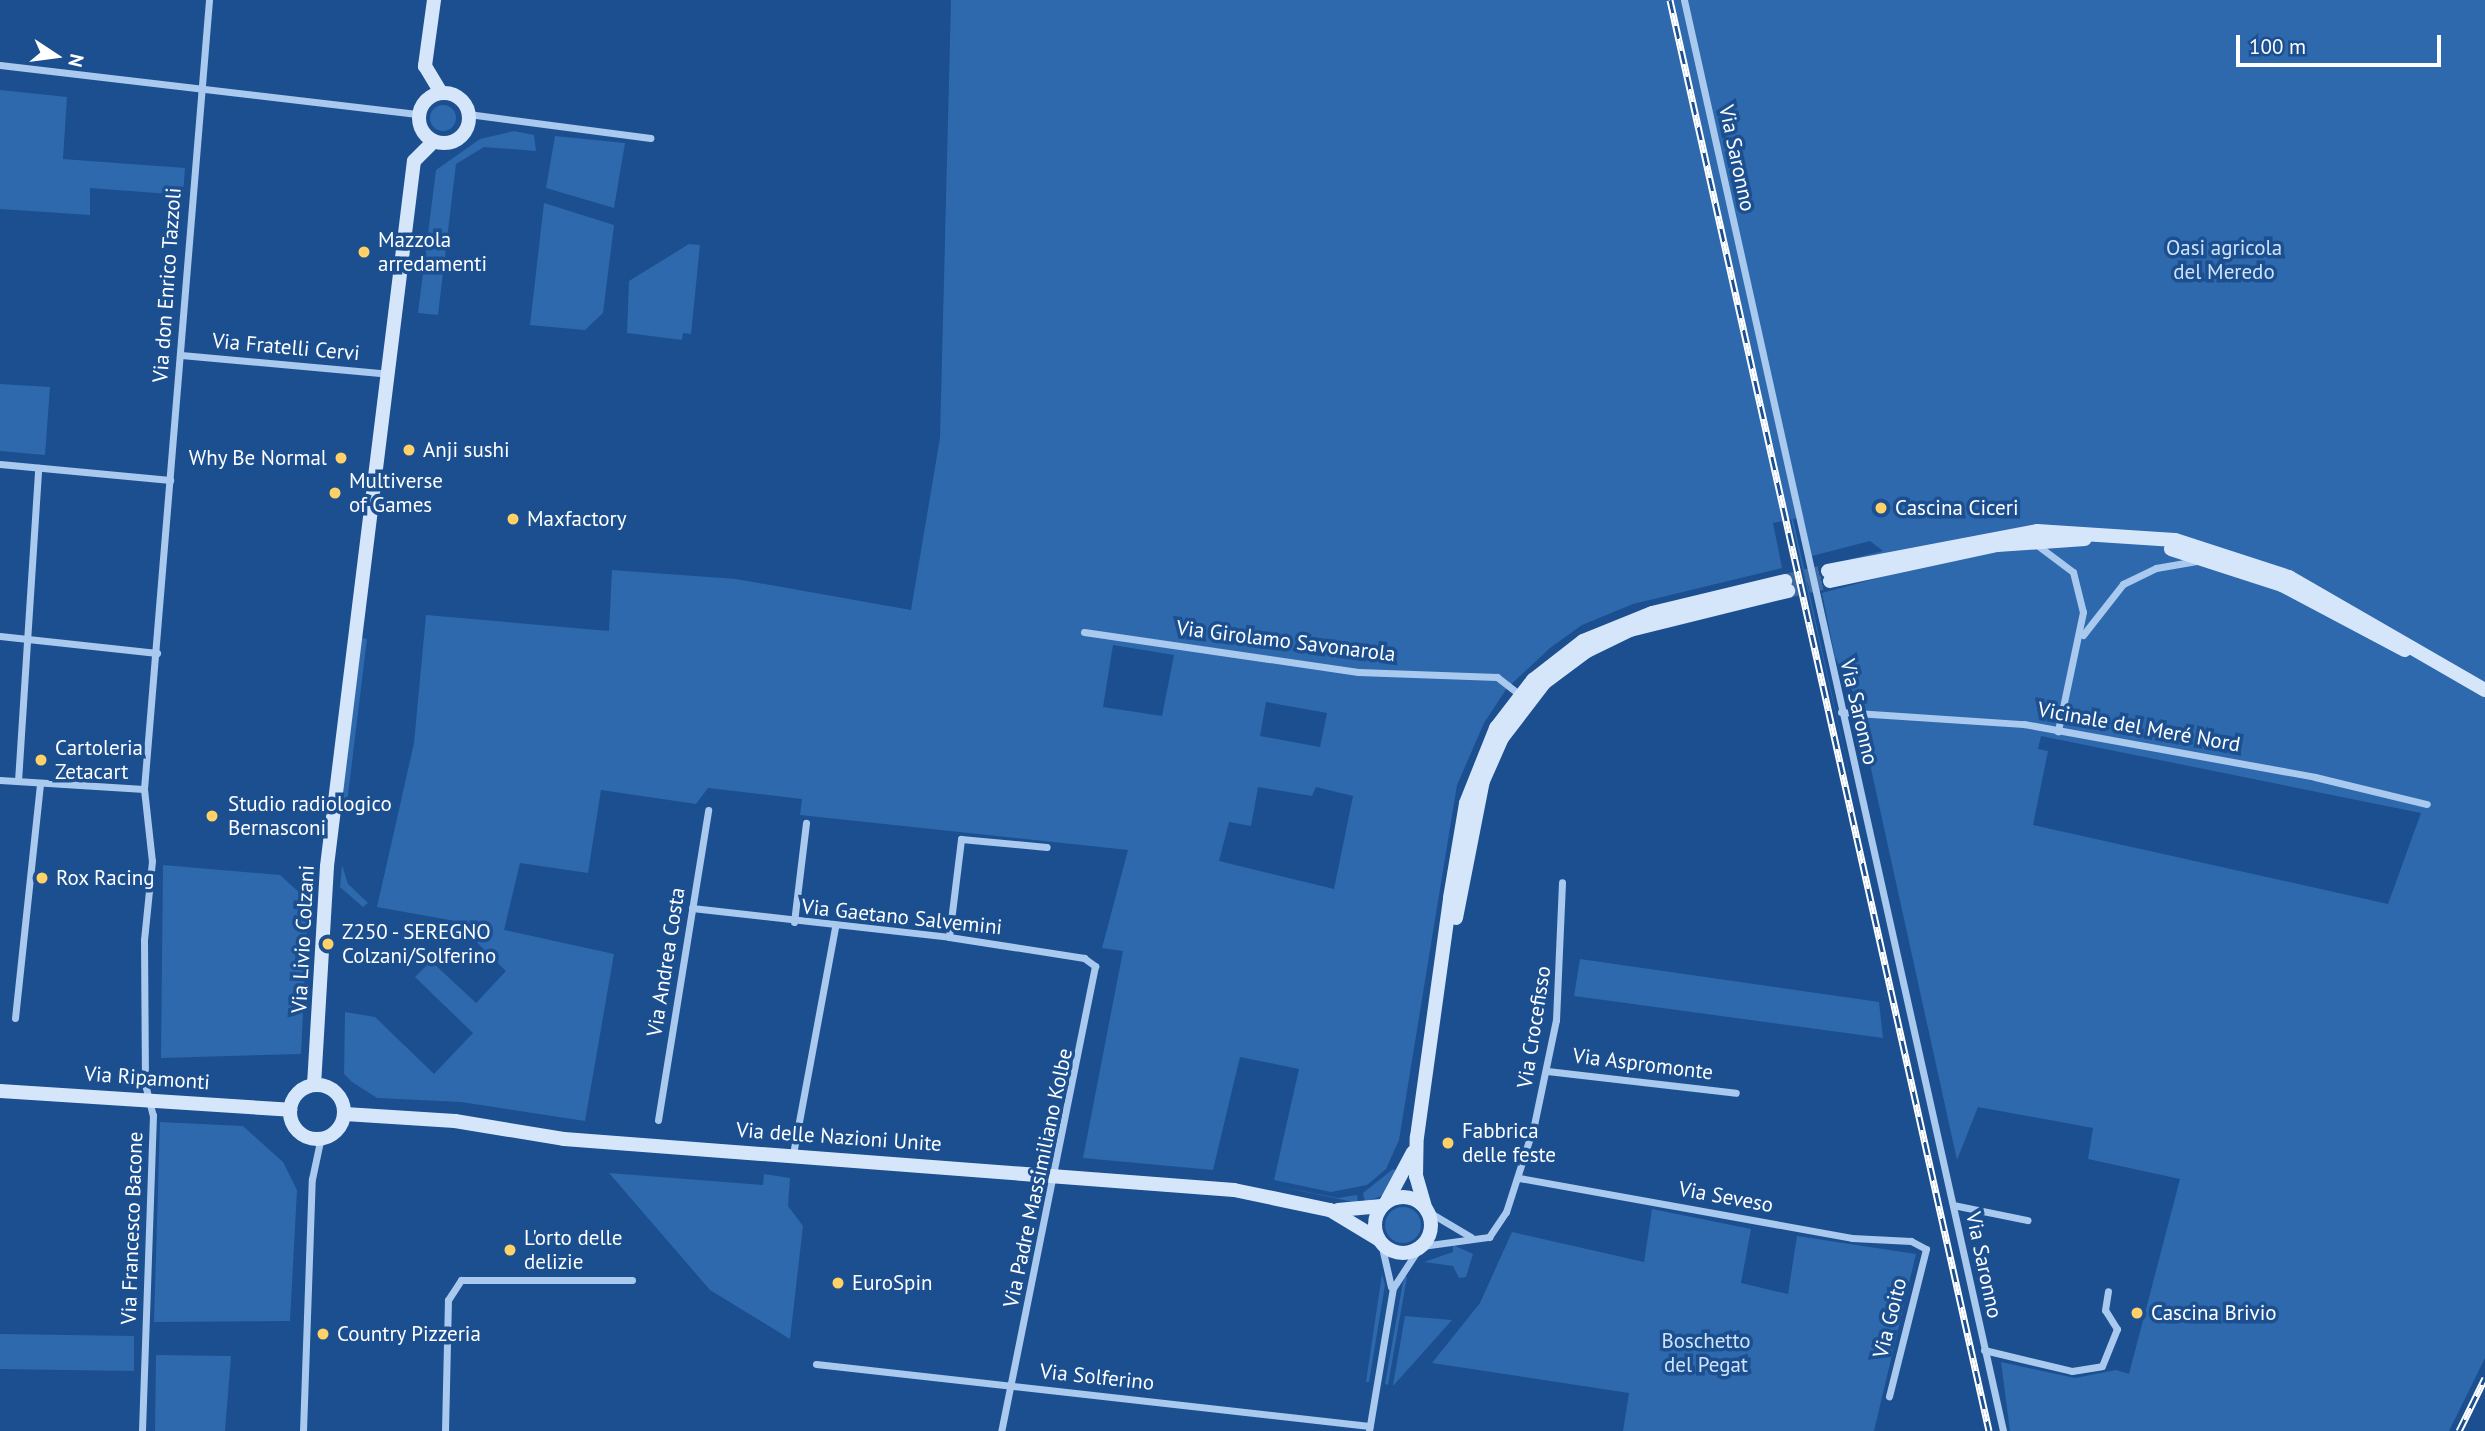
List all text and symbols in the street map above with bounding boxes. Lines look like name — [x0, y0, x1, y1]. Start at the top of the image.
north arrow — [21, 21, 91, 91]
scale bar — [2240, 21, 2445, 65]
text: 100 m — [2249, 33, 2306, 60]
text: N — [63, 52, 90, 69]
street label: Via Saronno — [1713, 103, 1761, 213]
street label: Via don Enrico Tazzoli — [148, 186, 186, 384]
place label: Mazzola arredamenti — [378, 227, 487, 277]
park label: Oasi agricola del Meredo — [2166, 235, 2282, 285]
marker: Mazzola arredamenti — [356, 244, 372, 260]
street label: Via Fratelli Cervi — [211, 328, 361, 366]
place label: Anji sushi — [423, 437, 510, 463]
marker: Anji sushi — [401, 442, 417, 458]
place label: Why Be Normal — [188, 445, 327, 471]
marker: Why Be Normal — [333, 450, 349, 466]
place label: Multiverse of Games — [349, 468, 443, 518]
marker: Multiverse of Games — [327, 485, 343, 501]
place label: Cascina Ciceri — [1895, 495, 2019, 521]
marker: Cascina Ciceri — [1873, 500, 1889, 516]
place label: Maxfactory — [527, 506, 626, 532]
marker: Maxfactory — [505, 511, 521, 527]
street label: Via Girolamo Savonarola — [1175, 615, 1397, 667]
street label: Via Saronno — [1835, 657, 1883, 767]
street label: Vicinale del Meré Nord — [2036, 697, 2242, 757]
place label: Cartoleria Zetacart — [55, 735, 143, 785]
marker: Cartoleria Zetacart — [33, 752, 49, 768]
place label: Studio radiologico Bernasconi — [228, 791, 392, 841]
marker: Studio radiologico Bernasconi — [202, 806, 222, 826]
street label: Via Livio Colzani — [287, 864, 319, 1014]
place label: Rox Racing — [56, 865, 155, 891]
marker: Rox Racing — [34, 870, 50, 886]
street label: Via Andrea Costa — [642, 885, 690, 1039]
street label: Via Gaetano Salvemini — [801, 894, 1003, 940]
place label: Z250 - SEREGNO Colzani/Solferino — [342, 919, 496, 969]
marker: Z250 - SEREGNO Colzani/Solferino — [320, 936, 336, 952]
street label: Via Crocefisso — [1512, 964, 1556, 1090]
street label: Via Aspromonte — [1571, 1043, 1715, 1085]
street label: Via Padre Massimiliano Kolbe — [998, 1046, 1078, 1310]
street label: Via Ripamonti — [83, 1061, 211, 1095]
street label: Via delle Nazioni Unite — [735, 1117, 943, 1157]
place label: Fabbrica delle feste — [1462, 1118, 1556, 1168]
street label: Via Francesco Bacone — [116, 1131, 148, 1325]
marker: Fabbrica delle feste — [1440, 1135, 1456, 1151]
street label: Via Seveso — [1677, 1176, 1775, 1218]
street label: Via Saronno — [1960, 1210, 2008, 1320]
place label: L'orto delle delizie — [524, 1225, 622, 1275]
marker: L'orto delle delizie — [502, 1242, 518, 1258]
place label: EuroSpin — [852, 1270, 933, 1296]
marker: EuroSpin — [830, 1275, 846, 1291]
street label: Via Goito — [1868, 1275, 1912, 1361]
place label: Cascina Brivio — [2151, 1300, 2277, 1326]
marker: Cascina Brivio — [2129, 1305, 2145, 1321]
place label: Country Pizzeria — [337, 1321, 482, 1347]
marker: Country Pizzeria — [315, 1326, 331, 1342]
park label: Boschetto del Pegat — [1661, 1328, 1751, 1378]
street label: Via Solferino — [1039, 1358, 1155, 1396]

